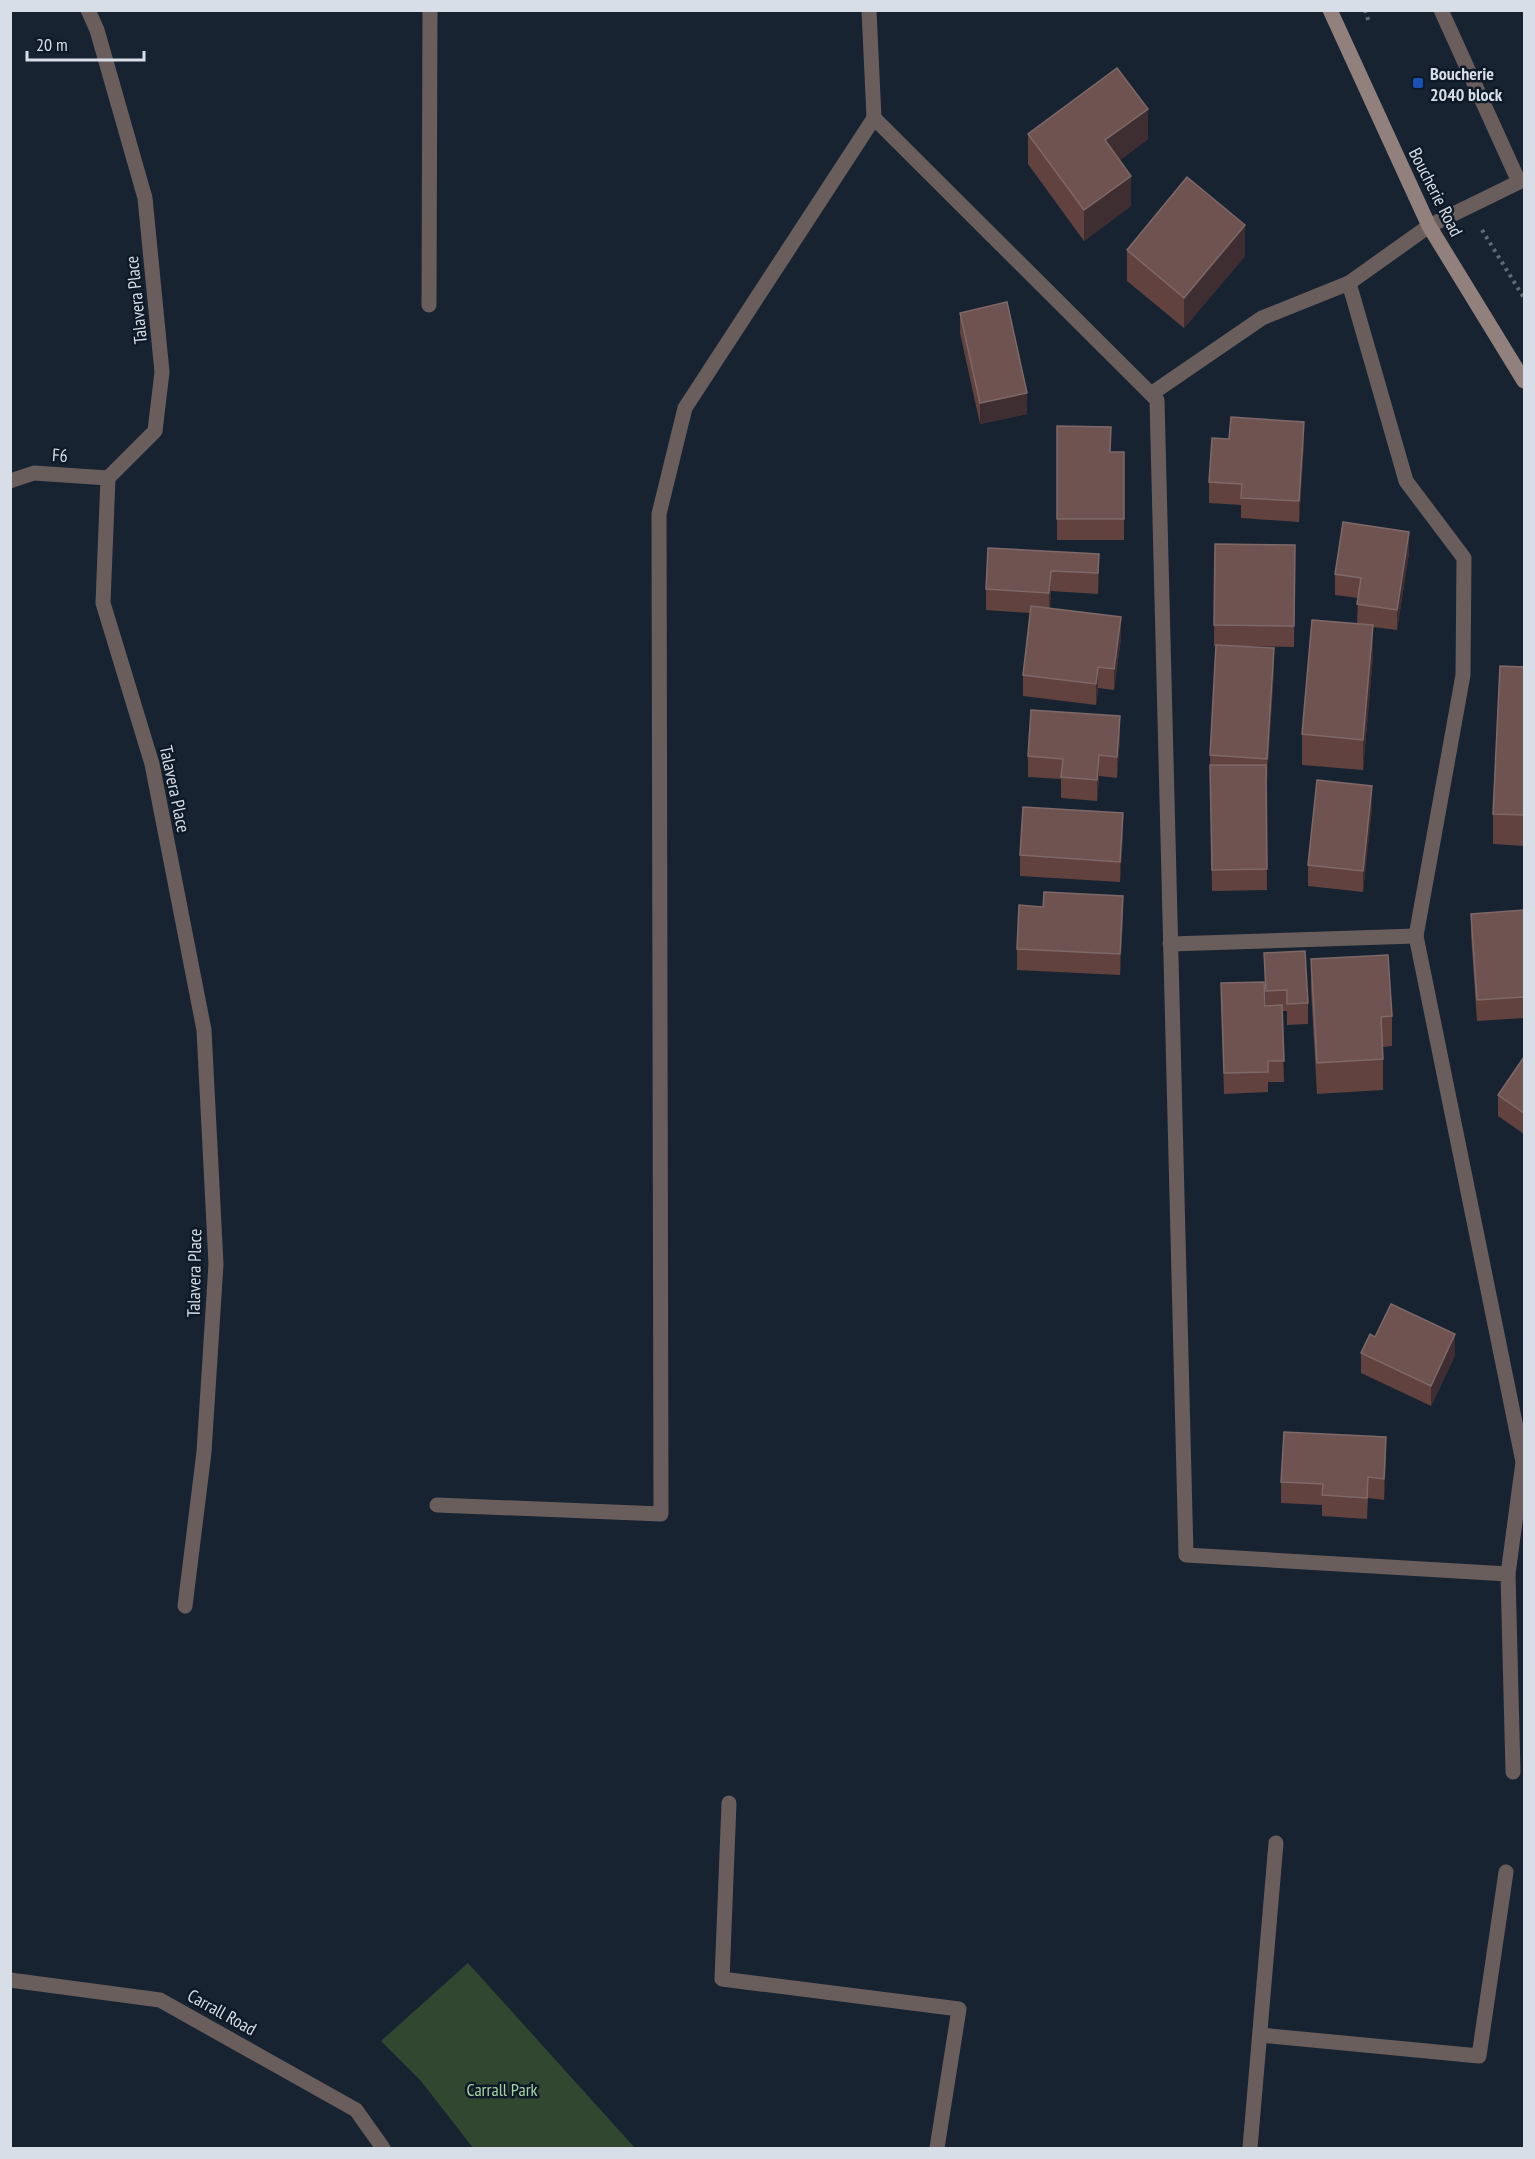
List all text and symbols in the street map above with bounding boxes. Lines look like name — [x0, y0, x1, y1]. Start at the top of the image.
scale bar — [27, 24, 144, 62]
text: 20 m — [36, 33, 68, 56]
place label: Boucherie 2040 block — [1430, 62, 1503, 106]
marker: Boucherie 2040 block — [1411, 76, 1425, 90]
street label: Boucherie Road — [1404, 144, 1468, 240]
street label: Talavera Place — [120, 255, 152, 345]
street label: F6 — [51, 443, 69, 467]
street label: Talavera Place — [155, 743, 195, 835]
street label: Talavera Place — [182, 1229, 206, 1317]
street label: Carrall Road — [184, 1984, 260, 2040]
park label: Carrall Park — [466, 2078, 538, 2101]

